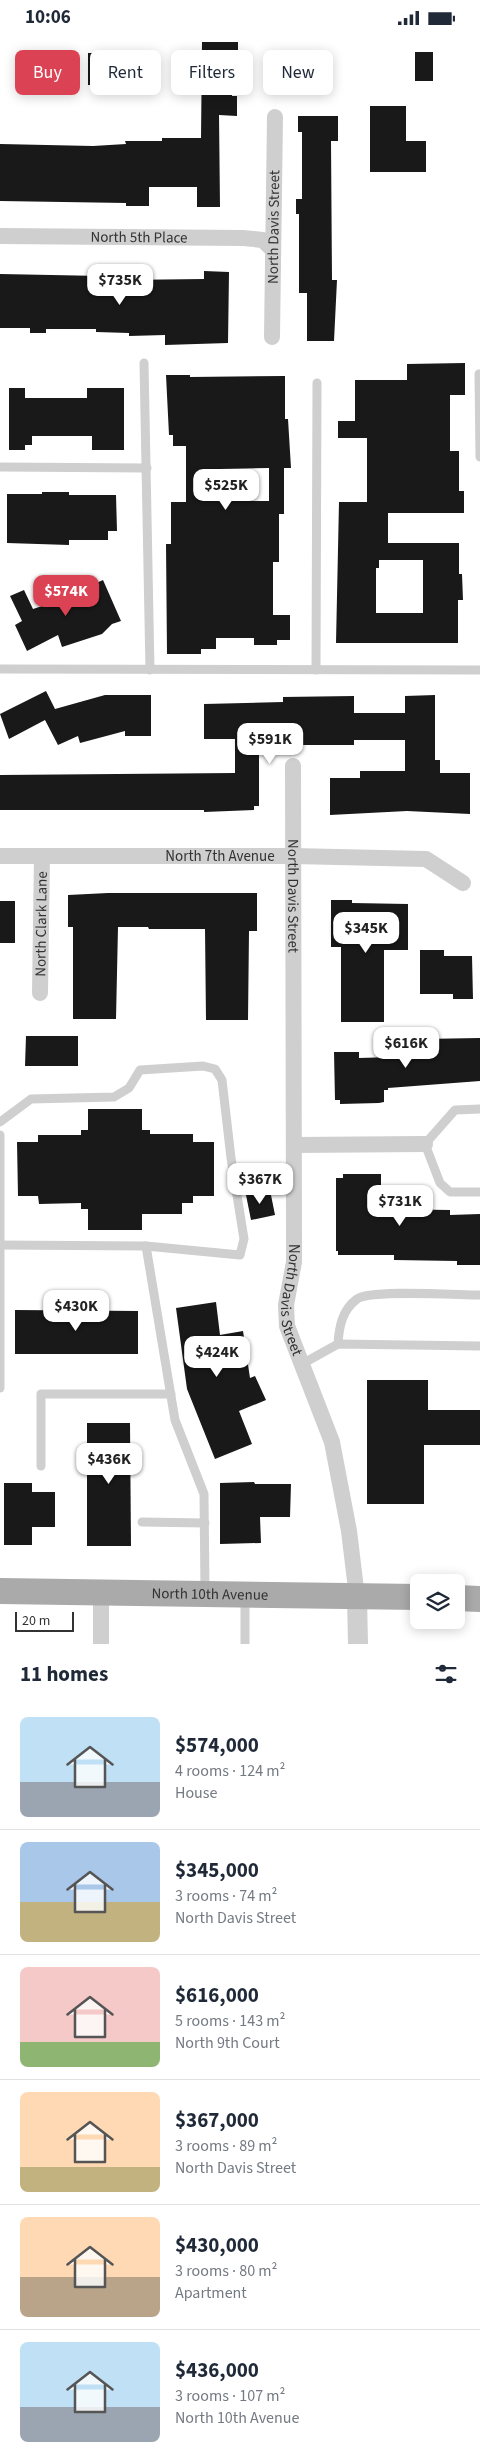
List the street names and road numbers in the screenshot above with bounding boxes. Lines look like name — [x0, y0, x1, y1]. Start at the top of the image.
street label: North Davis Street — [263, 170, 285, 284]
street label: North 5th Place — [90, 227, 188, 249]
street label: North Davis Street — [282, 839, 303, 953]
street label: North 7th Avenue — [165, 846, 275, 867]
street label: North Clark Lane — [30, 871, 53, 977]
street label: North Davis Street — [275, 1244, 308, 1359]
street label: North 10th Avenue — [151, 1583, 269, 1606]

